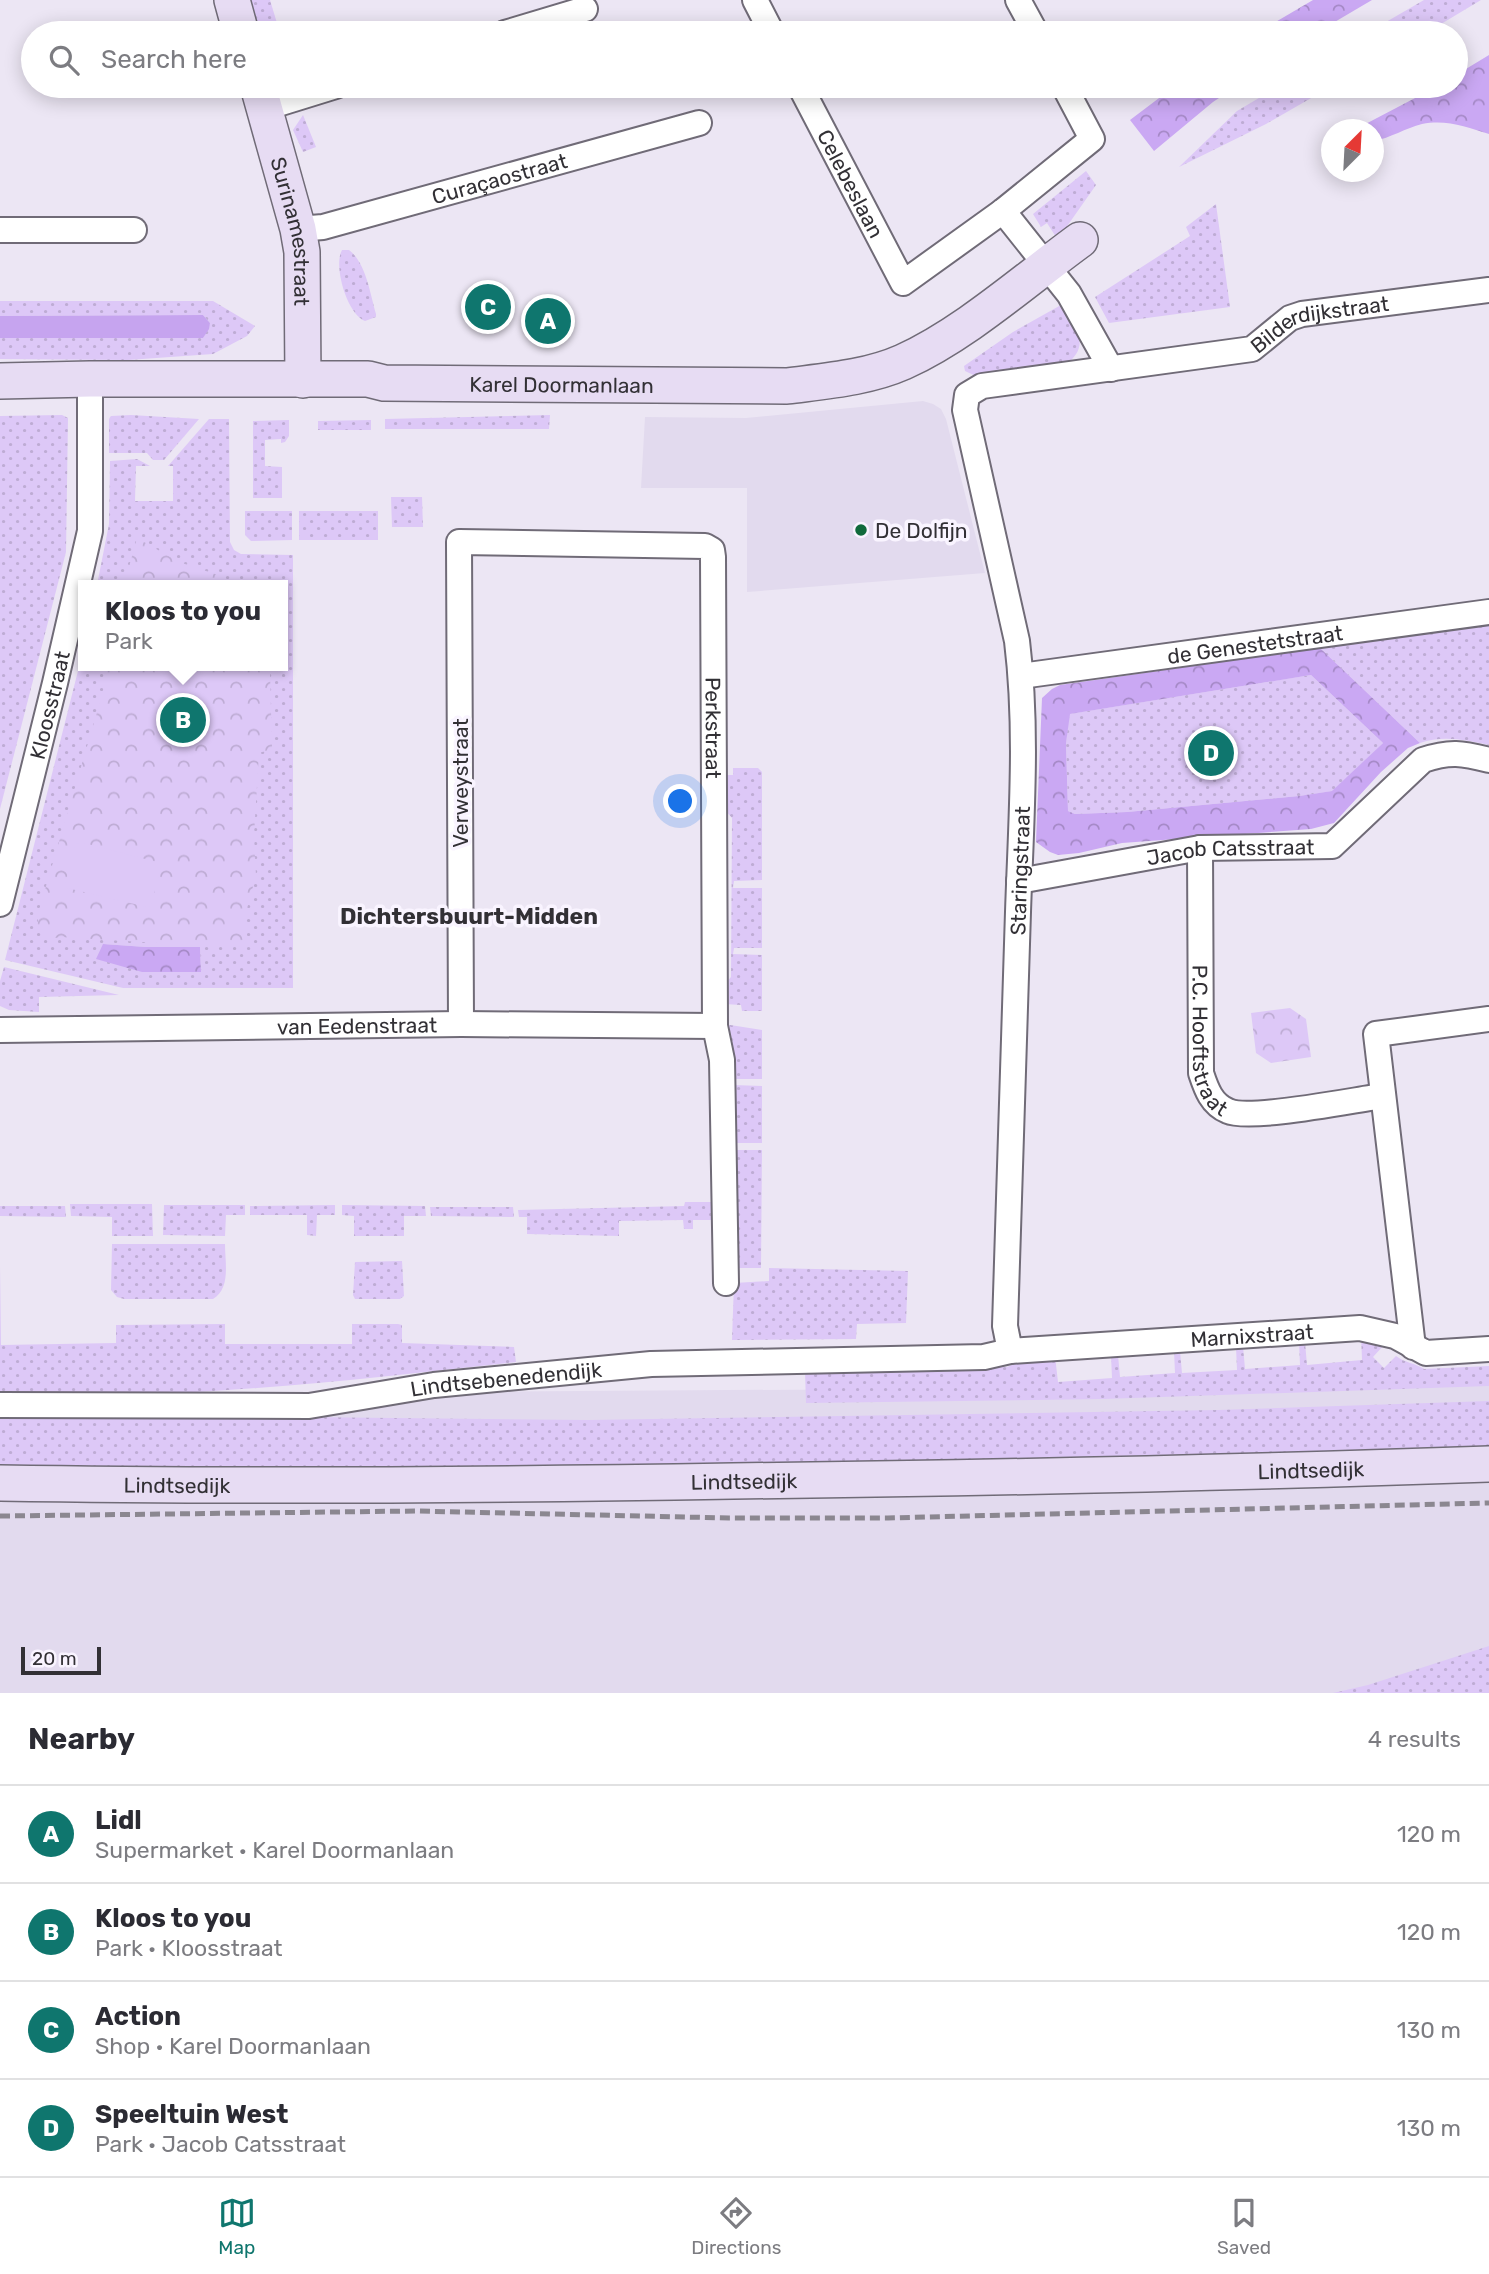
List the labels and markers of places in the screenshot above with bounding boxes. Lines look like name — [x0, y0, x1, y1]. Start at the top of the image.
pin: C — [465, 281, 511, 333]
pin: A — [525, 295, 571, 347]
place label: De Dolfijn — [875, 518, 968, 543]
marker: De Dolfijn — [853, 522, 869, 538]
pin: B — [160, 694, 206, 746]
pin: D — [1188, 727, 1234, 779]

